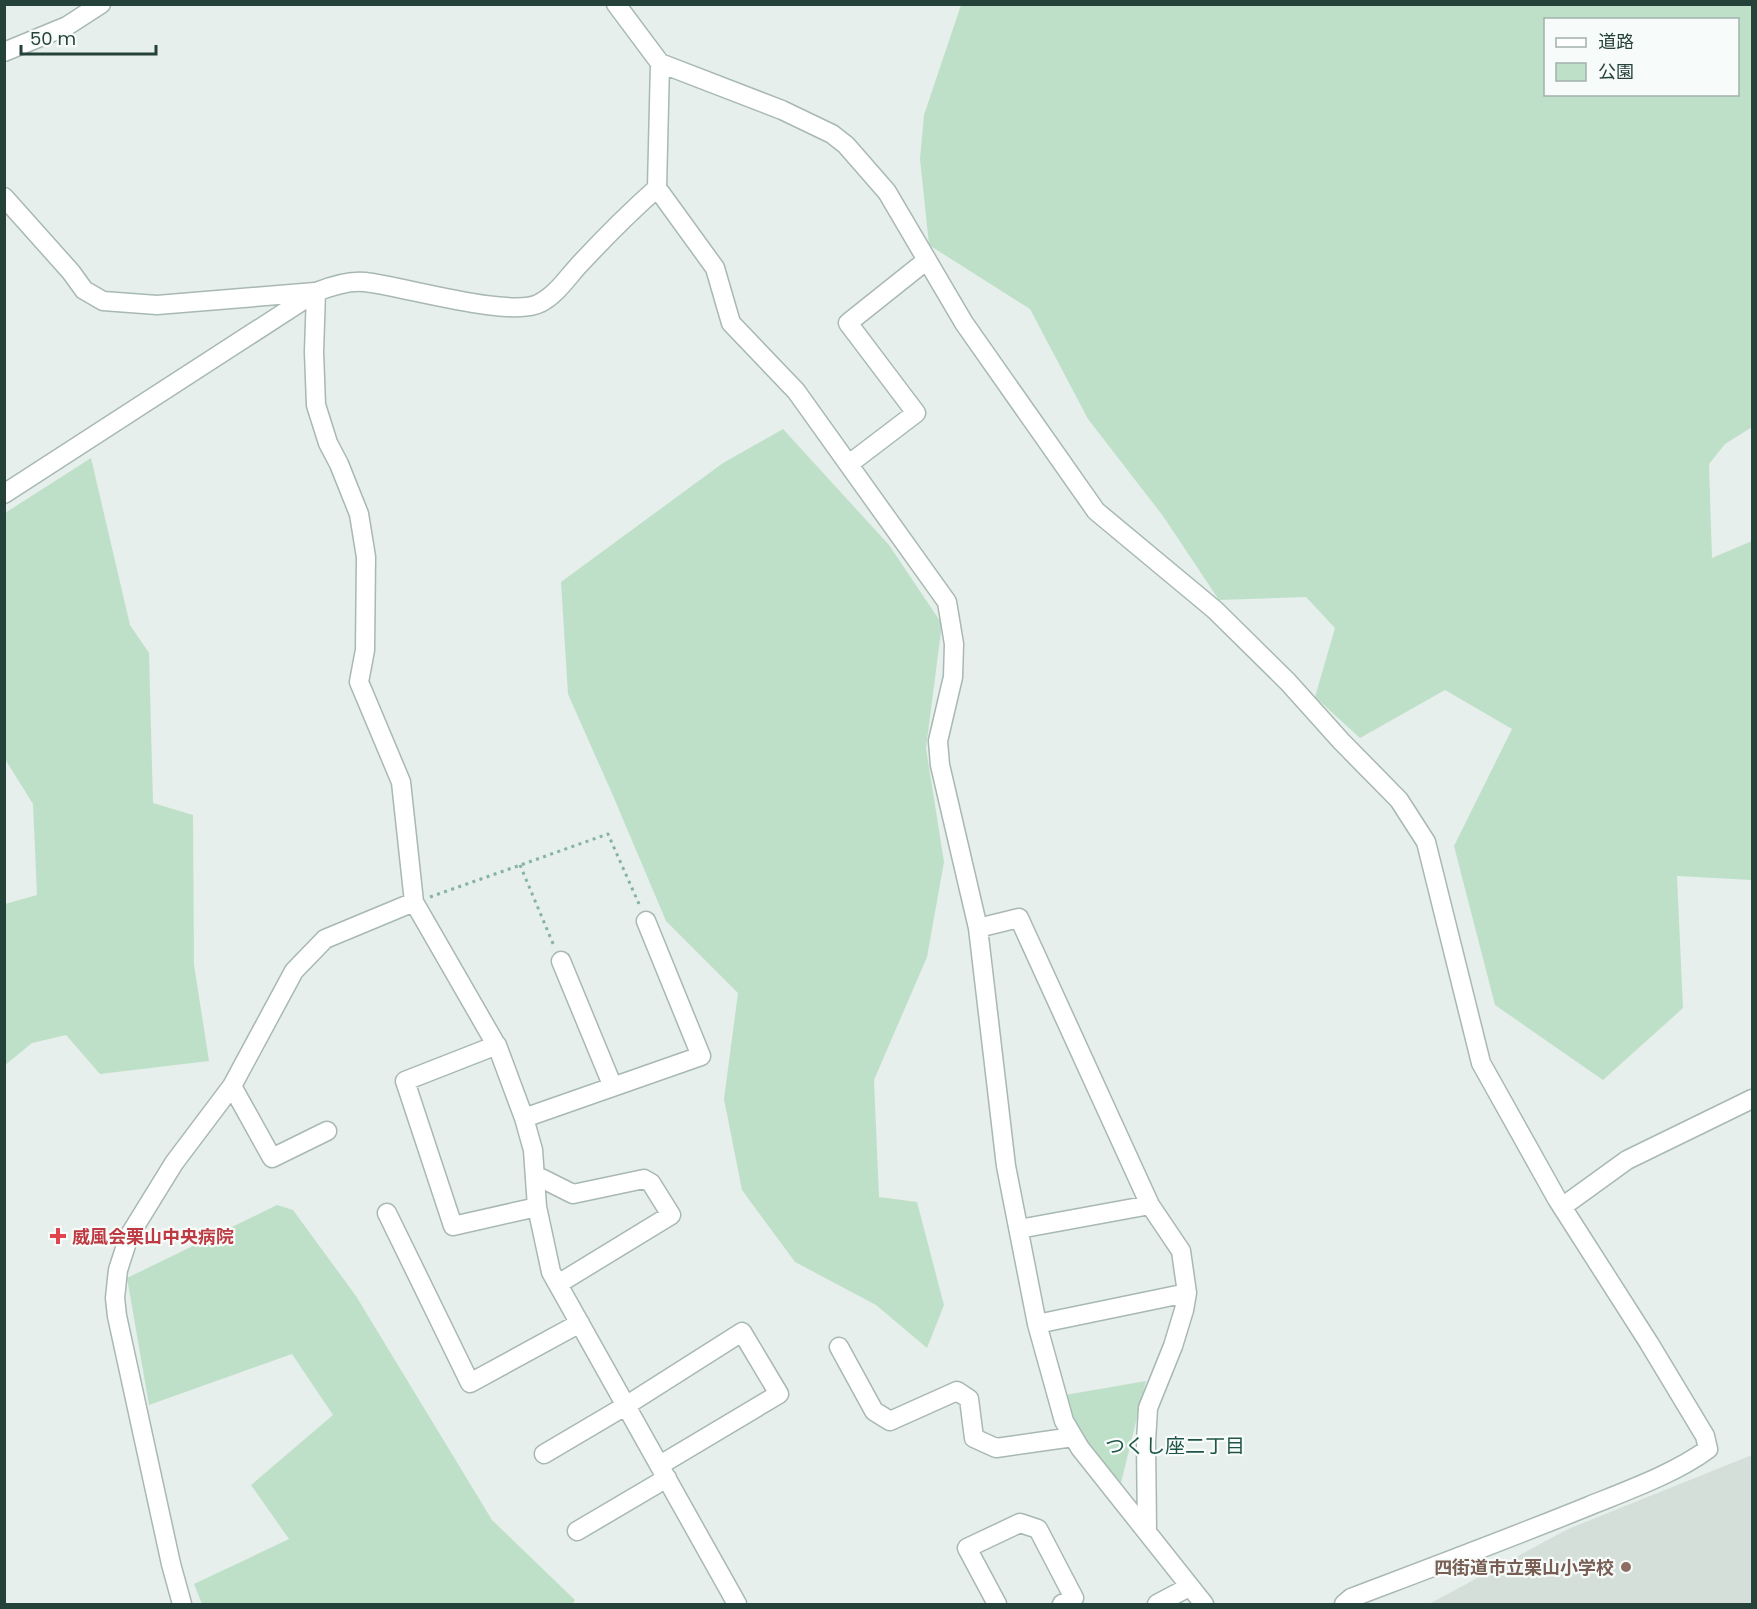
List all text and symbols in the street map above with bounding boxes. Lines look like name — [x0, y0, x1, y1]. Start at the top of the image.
scale bar — [21, 18, 156, 56]
legend — [1544, 18, 1739, 96]
text: 50 m — [30, 26, 76, 51]
text: 道路 — [1598, 29, 1634, 54]
text: 公園 — [1598, 59, 1634, 84]
place label: 威風会栗山中央病院 — [72, 1224, 234, 1249]
marker: 威風会栗山中央病院 — [49, 1227, 67, 1245]
district label: つくし座二丁目 — [1105, 1432, 1245, 1460]
place label: 四街道市立栗山小学校 — [1434, 1555, 1614, 1580]
marker: 四街道市立栗山小学校 — [1619, 1560, 1633, 1574]

